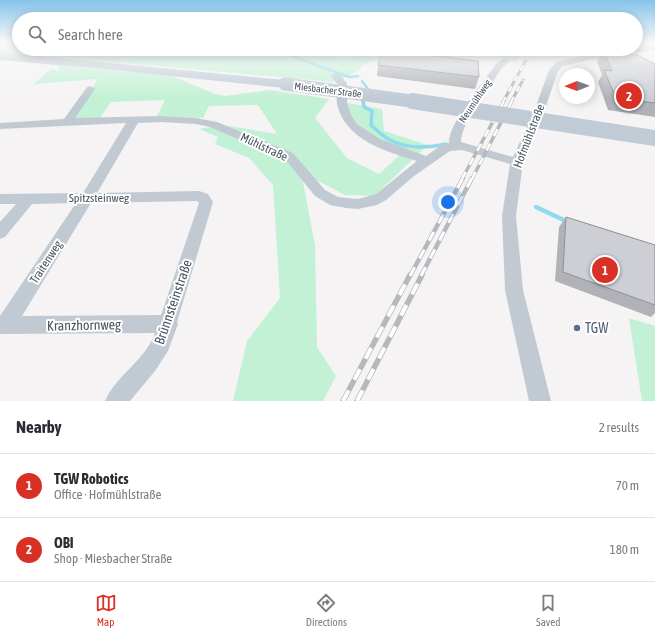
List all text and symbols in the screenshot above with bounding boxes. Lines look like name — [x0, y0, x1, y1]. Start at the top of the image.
search box — [12, 12, 643, 56]
icon: search — [26, 23, 48, 45]
text: Search here — [58, 26, 123, 43]
north arrow — [559, 68, 595, 104]
street label: Neumühlweg — [457, 77, 494, 125]
street label: Miesbacher Straße — [294, 80, 363, 100]
pin: 2 — [616, 81, 642, 111]
street label: Hofmühlstraße — [510, 102, 548, 170]
street label: Mühlstraße — [238, 130, 290, 164]
street label: Spitzsteinweg — [69, 191, 130, 205]
your location — [438, 192, 458, 212]
street label: Traitenweg — [27, 237, 66, 286]
pin: 1 — [592, 255, 618, 285]
street label: Brünnsteinstraße — [151, 258, 195, 346]
street label: Kranzhornweg — [47, 316, 121, 334]
place label: TGW — [585, 320, 609, 336]
marker: TGW — [572, 323, 582, 333]
text: Nearby — [16, 417, 62, 437]
text: 2 results — [599, 420, 639, 435]
text: TGW Robotics — [54, 470, 129, 487]
text: 1 — [26, 478, 32, 493]
text: 70 m — [616, 478, 639, 493]
text: Office · Hofmühlstraße — [54, 487, 161, 502]
text: OBI — [54, 534, 74, 551]
text: 2 — [26, 542, 32, 557]
text: 180 m — [610, 542, 639, 557]
text: Shop · Miesbacher Straße — [54, 551, 172, 566]
tab: Map — [95, 592, 117, 628]
tab: Directions — [306, 592, 347, 628]
tab: Saved — [536, 592, 560, 628]

